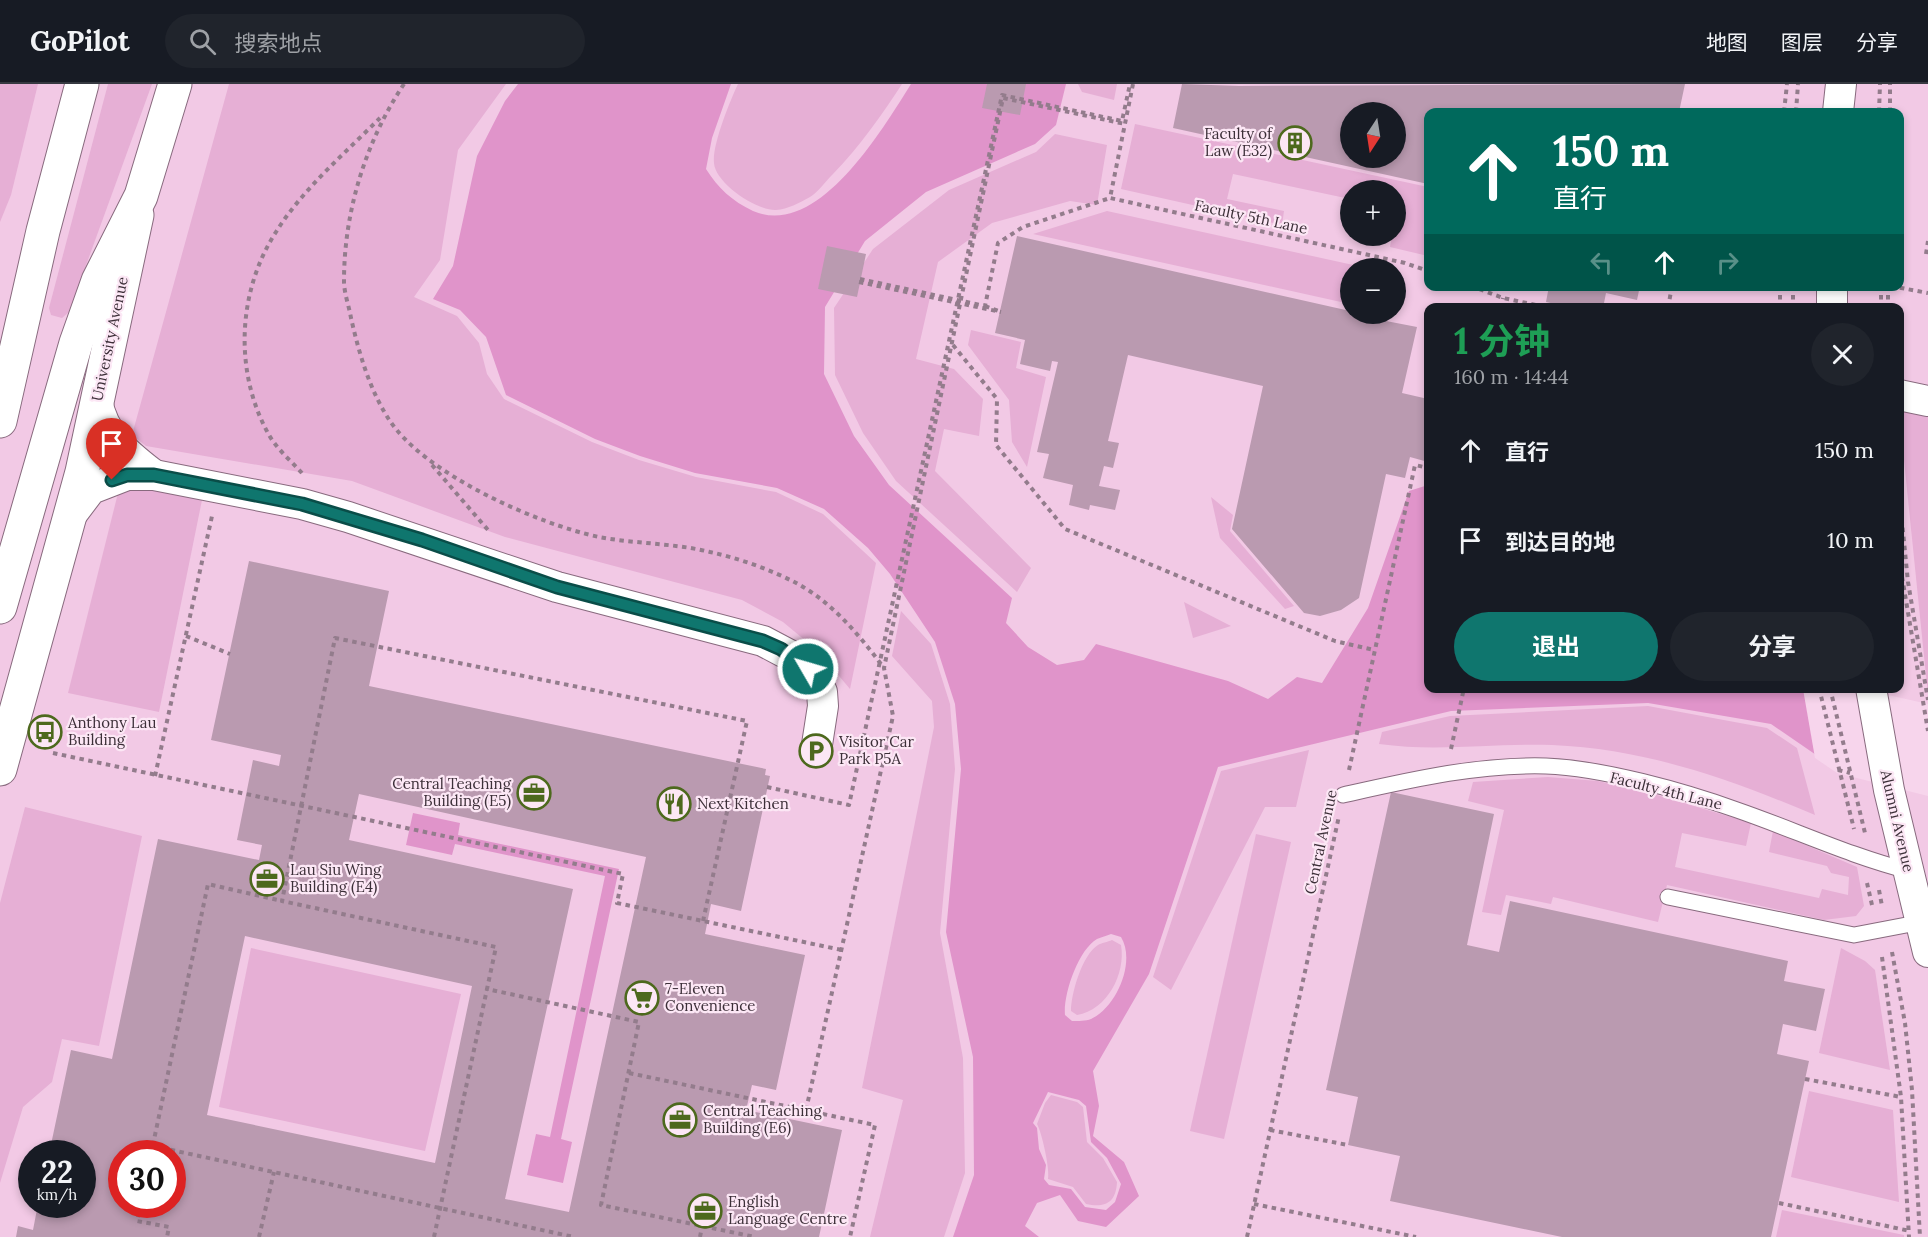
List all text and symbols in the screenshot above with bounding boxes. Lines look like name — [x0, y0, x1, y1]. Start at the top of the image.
search box — [165, 14, 585, 68]
text: GoPilot — [30, 23, 129, 59]
icon: search — [186, 25, 219, 58]
text: 搜索地点 — [234, 29, 322, 57]
text: 地图 — [1706, 29, 1748, 56]
text: 图层 — [1781, 29, 1823, 56]
text: 分享 — [1856, 29, 1898, 56]
north arrow — [1340, 102, 1406, 168]
map controls — [1340, 102, 1406, 324]
place label: Faculty of Law (E32) — [1204, 124, 1273, 161]
text: 150 m — [1553, 124, 1669, 178]
building icon: Faculty of Law (E32) — [1277, 125, 1313, 161]
icon: ahead — [1454, 132, 1532, 210]
button: + — [1340, 180, 1406, 246]
text: 直行 — [1553, 181, 1607, 215]
street label: Faculty 5th Lane — [1193, 195, 1309, 238]
icon: left — [1585, 246, 1618, 279]
icon: ahead — [1648, 246, 1681, 279]
icon: right — [1711, 246, 1744, 279]
button: − — [1340, 258, 1406, 324]
street label: University Avenue — [87, 275, 132, 403]
text: 1 分钟 — [1454, 318, 1550, 364]
button: close — [1811, 323, 1874, 386]
text: 160 m · 14:44 — [1454, 364, 1569, 389]
pin — [86, 418, 137, 480]
icon: arrive — [95, 427, 128, 460]
icon: ahead — [1454, 434, 1487, 467]
text: 150 m — [1815, 436, 1874, 464]
text: 直行 — [1505, 438, 1549, 466]
icon: arrive — [1454, 524, 1487, 557]
text: 10 m — [1827, 526, 1874, 554]
text: 到达目的地 — [1505, 528, 1615, 556]
button: 退出 — [1454, 612, 1658, 681]
button: 分享 — [1670, 612, 1874, 681]
position arrow — [776, 637, 840, 701]
place label: Anthony Lau Building — [67, 713, 156, 749]
bus stop icon: Anthony Lau Building — [27, 714, 63, 750]
place label: Visitor Car Park P5A — [838, 732, 914, 768]
parking icon: Visitor Car Park P5A — [798, 733, 834, 769]
street label: Faculty 4th Lane — [1608, 767, 1724, 814]
street label: Alumni Avenue — [1876, 767, 1918, 874]
place label: Central Teaching Building (E5) — [392, 774, 512, 811]
office icon: Central Teaching Building (E5) — [516, 775, 552, 811]
restaurant icon: Next Kitchen — [656, 786, 692, 822]
street label: Central Avenue — [1300, 788, 1341, 896]
place label: Next Kitchen — [697, 794, 789, 813]
place label: Lau Siu Wing Building (E4) — [290, 860, 382, 897]
office icon: Lau Siu Wing Building (E4) — [249, 861, 285, 897]
place label: 7-Eleven Convenience — [665, 979, 755, 1015]
supermarket icon: 7-Eleven Convenience — [624, 980, 660, 1016]
place label: Central Teaching Building (E6) — [703, 1101, 823, 1138]
office icon: Central Teaching Building (E6) — [662, 1102, 698, 1138]
speed limit sign: 30 — [108, 1140, 186, 1218]
text: 22 — [41, 1153, 73, 1191]
text: km/h — [37, 1185, 77, 1204]
place label: English Language Centre — [728, 1192, 847, 1228]
office icon: English Language Centre — [687, 1193, 723, 1229]

